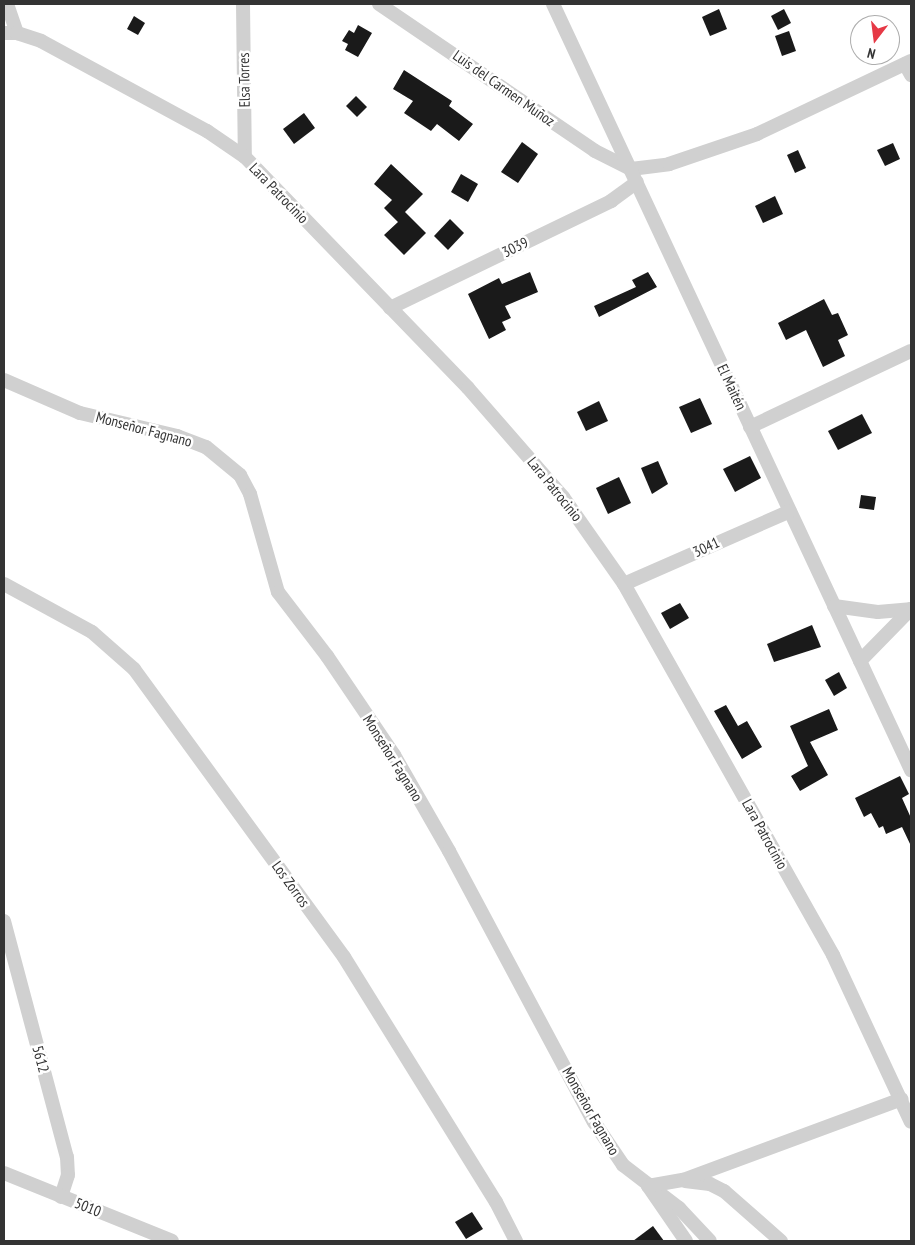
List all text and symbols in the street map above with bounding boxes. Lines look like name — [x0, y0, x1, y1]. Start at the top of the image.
north arrow — [850, 15, 900, 65]
text: N — [865, 44, 877, 63]
street label: Luis del Carmen Muñoz — [450, 46, 558, 130]
street label: Elsa Torres — [235, 52, 253, 108]
street label: Lara Patrocinio — [246, 159, 312, 227]
street label: 3039 — [499, 233, 531, 261]
street label: El Maitén — [714, 361, 750, 413]
street label: Monseñor Fagnano — [94, 408, 194, 450]
street label: Lara Patrocinio — [524, 453, 586, 525]
street label: 3041 — [690, 533, 722, 561]
street label: Monseñor Fagnano — [359, 711, 427, 805]
street label: Lara Patrocinio — [738, 796, 792, 872]
street label: Los Zorros — [268, 857, 314, 911]
street label: 5612 — [29, 1044, 53, 1074]
street label: Monseñor Fagnano — [559, 1064, 623, 1158]
street label: 5010 — [72, 1194, 104, 1220]

